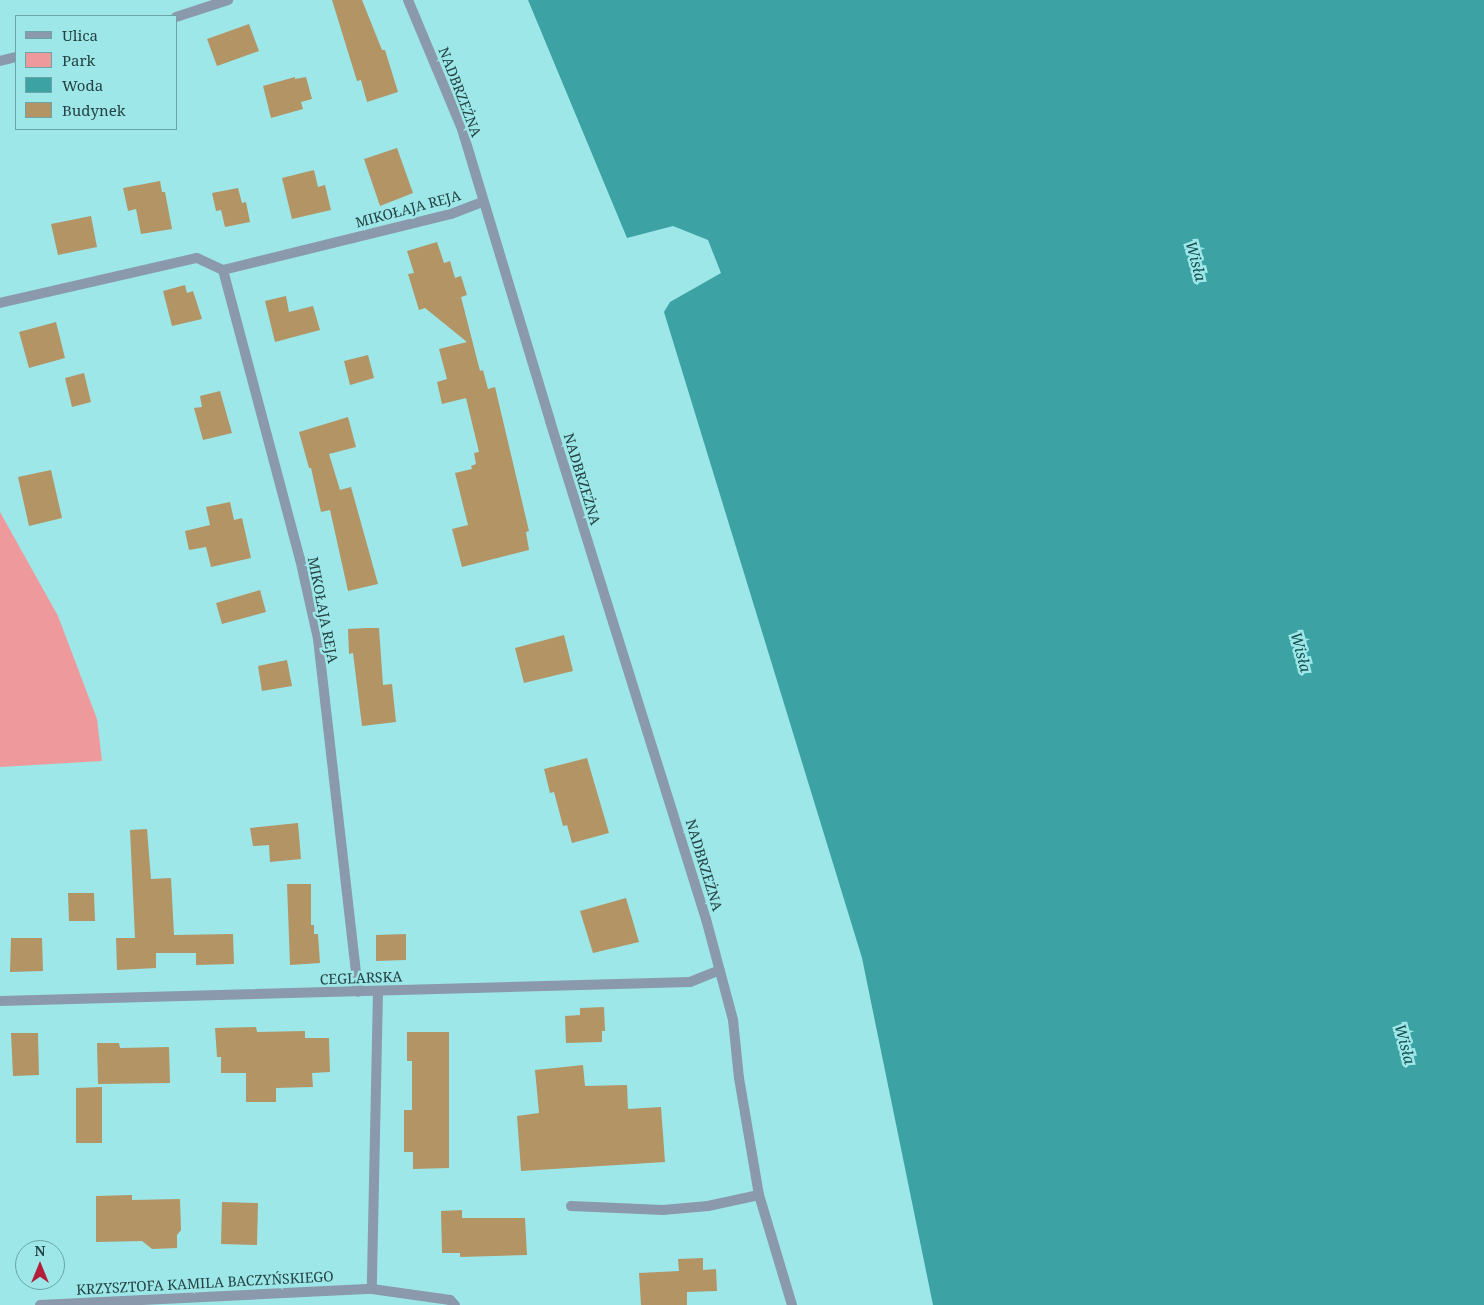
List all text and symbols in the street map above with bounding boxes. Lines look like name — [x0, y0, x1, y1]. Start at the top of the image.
legend — [15, 15, 178, 130]
text: Ulica — [62, 25, 98, 45]
street label: NADBRZEŻNA — [435, 45, 485, 139]
text: Park — [62, 50, 95, 70]
text: Woda — [62, 75, 103, 95]
text: Budynek — [62, 100, 126, 120]
street label: MIKOŁAJA REJA — [354, 187, 462, 231]
water label: Wisła — [1182, 239, 1210, 283]
street label: NADBRZEŻNA — [560, 431, 604, 527]
street label: MIKOŁAJA REJA — [304, 555, 342, 665]
water label: Wisła — [1287, 630, 1315, 674]
street label: NADBRZEŻNA — [682, 817, 726, 913]
street label: CEGLARSKA — [320, 968, 402, 988]
water label: Wisła — [1391, 1022, 1419, 1066]
north arrow — [15, 1240, 65, 1290]
text: N — [34, 1241, 46, 1260]
street label: KRZYSZTOFA KAMILA BACZYŃSKIEGO — [76, 1268, 334, 1298]

